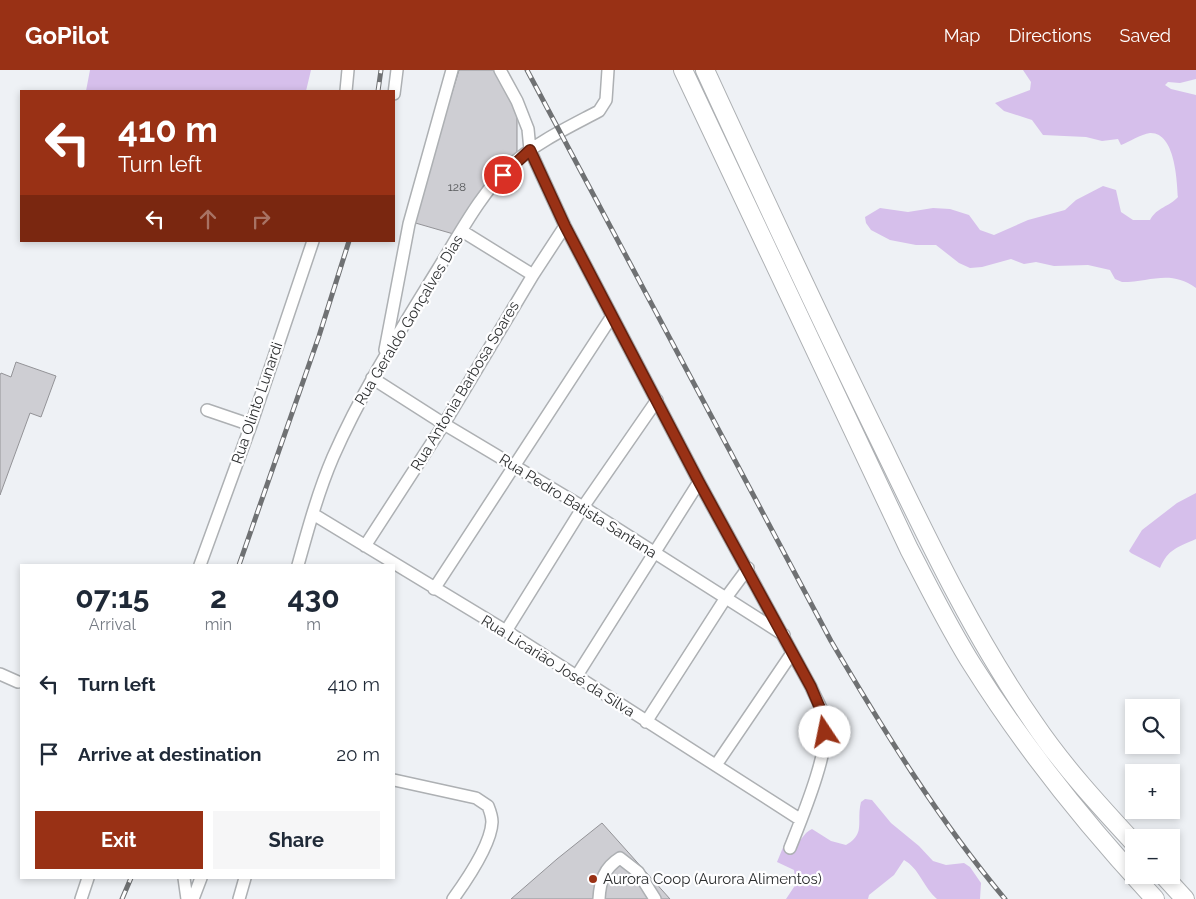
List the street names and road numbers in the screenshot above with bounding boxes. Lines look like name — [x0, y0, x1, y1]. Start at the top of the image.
street label: Rua Geraldo Gonçalves Dias — [351, 232, 467, 408]
street label: Rua Antonia Barbosa Soares — [407, 298, 523, 474]
street label: Rua Olinto Lunardi — [228, 340, 286, 466]
street label: Rua Pedro Batista Santana — [496, 450, 660, 562]
street label: Rua Licarião José da Silva — [478, 611, 638, 721]

